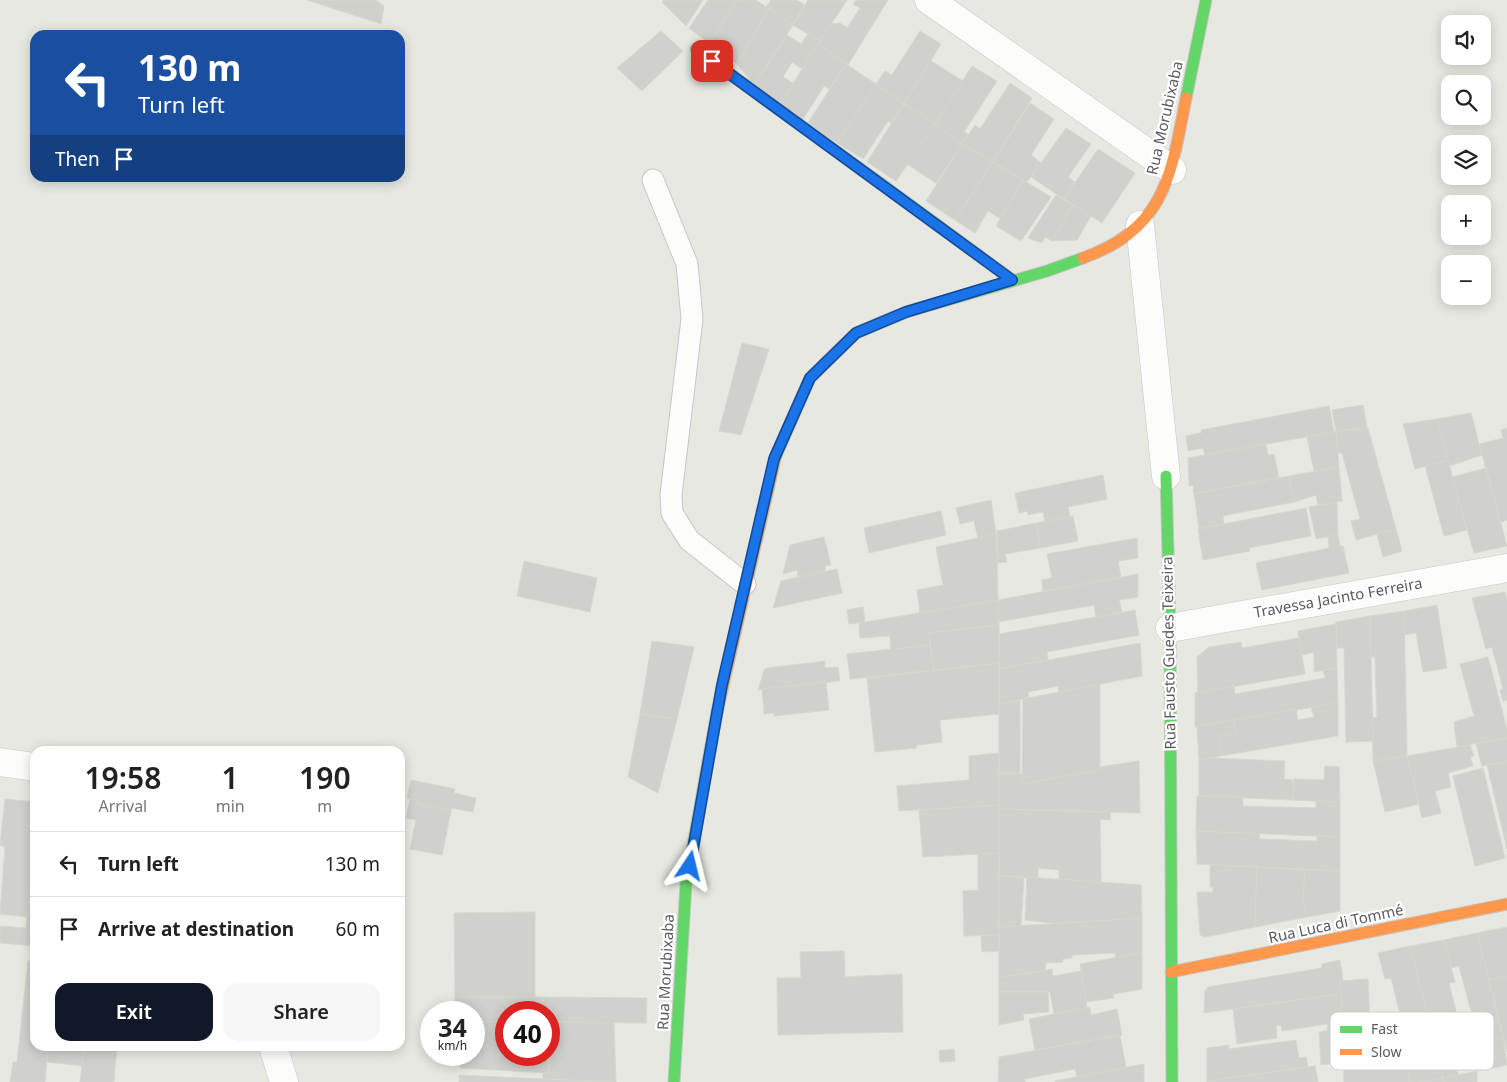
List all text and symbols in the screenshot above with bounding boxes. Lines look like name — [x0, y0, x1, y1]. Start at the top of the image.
map controls — [1441, 15, 1491, 305]
button: sound — [1441, 15, 1491, 65]
pin — [691, 40, 733, 82]
text: 130 m — [138, 44, 241, 91]
icon: arrive — [698, 47, 726, 75]
icon: left — [55, 50, 120, 115]
street label: Rua Morubixaba — [1141, 59, 1187, 177]
button: search — [1441, 75, 1491, 125]
text: Turn left — [138, 89, 225, 119]
button: layers — [1441, 135, 1491, 185]
icon: arrive — [110, 145, 138, 173]
text: Then — [55, 146, 100, 172]
button: + — [1441, 195, 1491, 245]
button: − — [1441, 255, 1491, 305]
street label: Rua Fausto Guedes Teixeira — [1156, 556, 1180, 750]
street label: Travessa Jacinto Ferreira — [1252, 572, 1424, 622]
text: 19:58 — [84, 757, 161, 798]
text: 1 — [222, 757, 239, 798]
text: 190 — [299, 757, 351, 798]
text: Arrival — [98, 795, 147, 817]
text: min — [216, 795, 245, 817]
text: m — [317, 795, 332, 817]
position arrow — [663, 839, 715, 891]
icon: left — [55, 850, 83, 878]
text: Turn left — [98, 851, 179, 877]
text: 130 m — [325, 851, 380, 877]
street label: Rua Luca di Tommé — [1266, 899, 1405, 947]
street label: Rua Morubixaba — [652, 913, 678, 1030]
icon: arrive — [55, 915, 83, 943]
text: Arrive at destination — [98, 916, 294, 942]
text: 60 m — [336, 916, 380, 942]
button: Exit — [55, 983, 213, 1041]
button: Share — [223, 983, 380, 1041]
speed limit sign: 40 — [495, 1001, 560, 1066]
text: 34 — [438, 1010, 467, 1044]
legend — [1330, 1012, 1494, 1070]
text: Fast — [1371, 1019, 1398, 1038]
text: km/h — [438, 1037, 467, 1054]
text: Slow — [1371, 1042, 1402, 1061]

